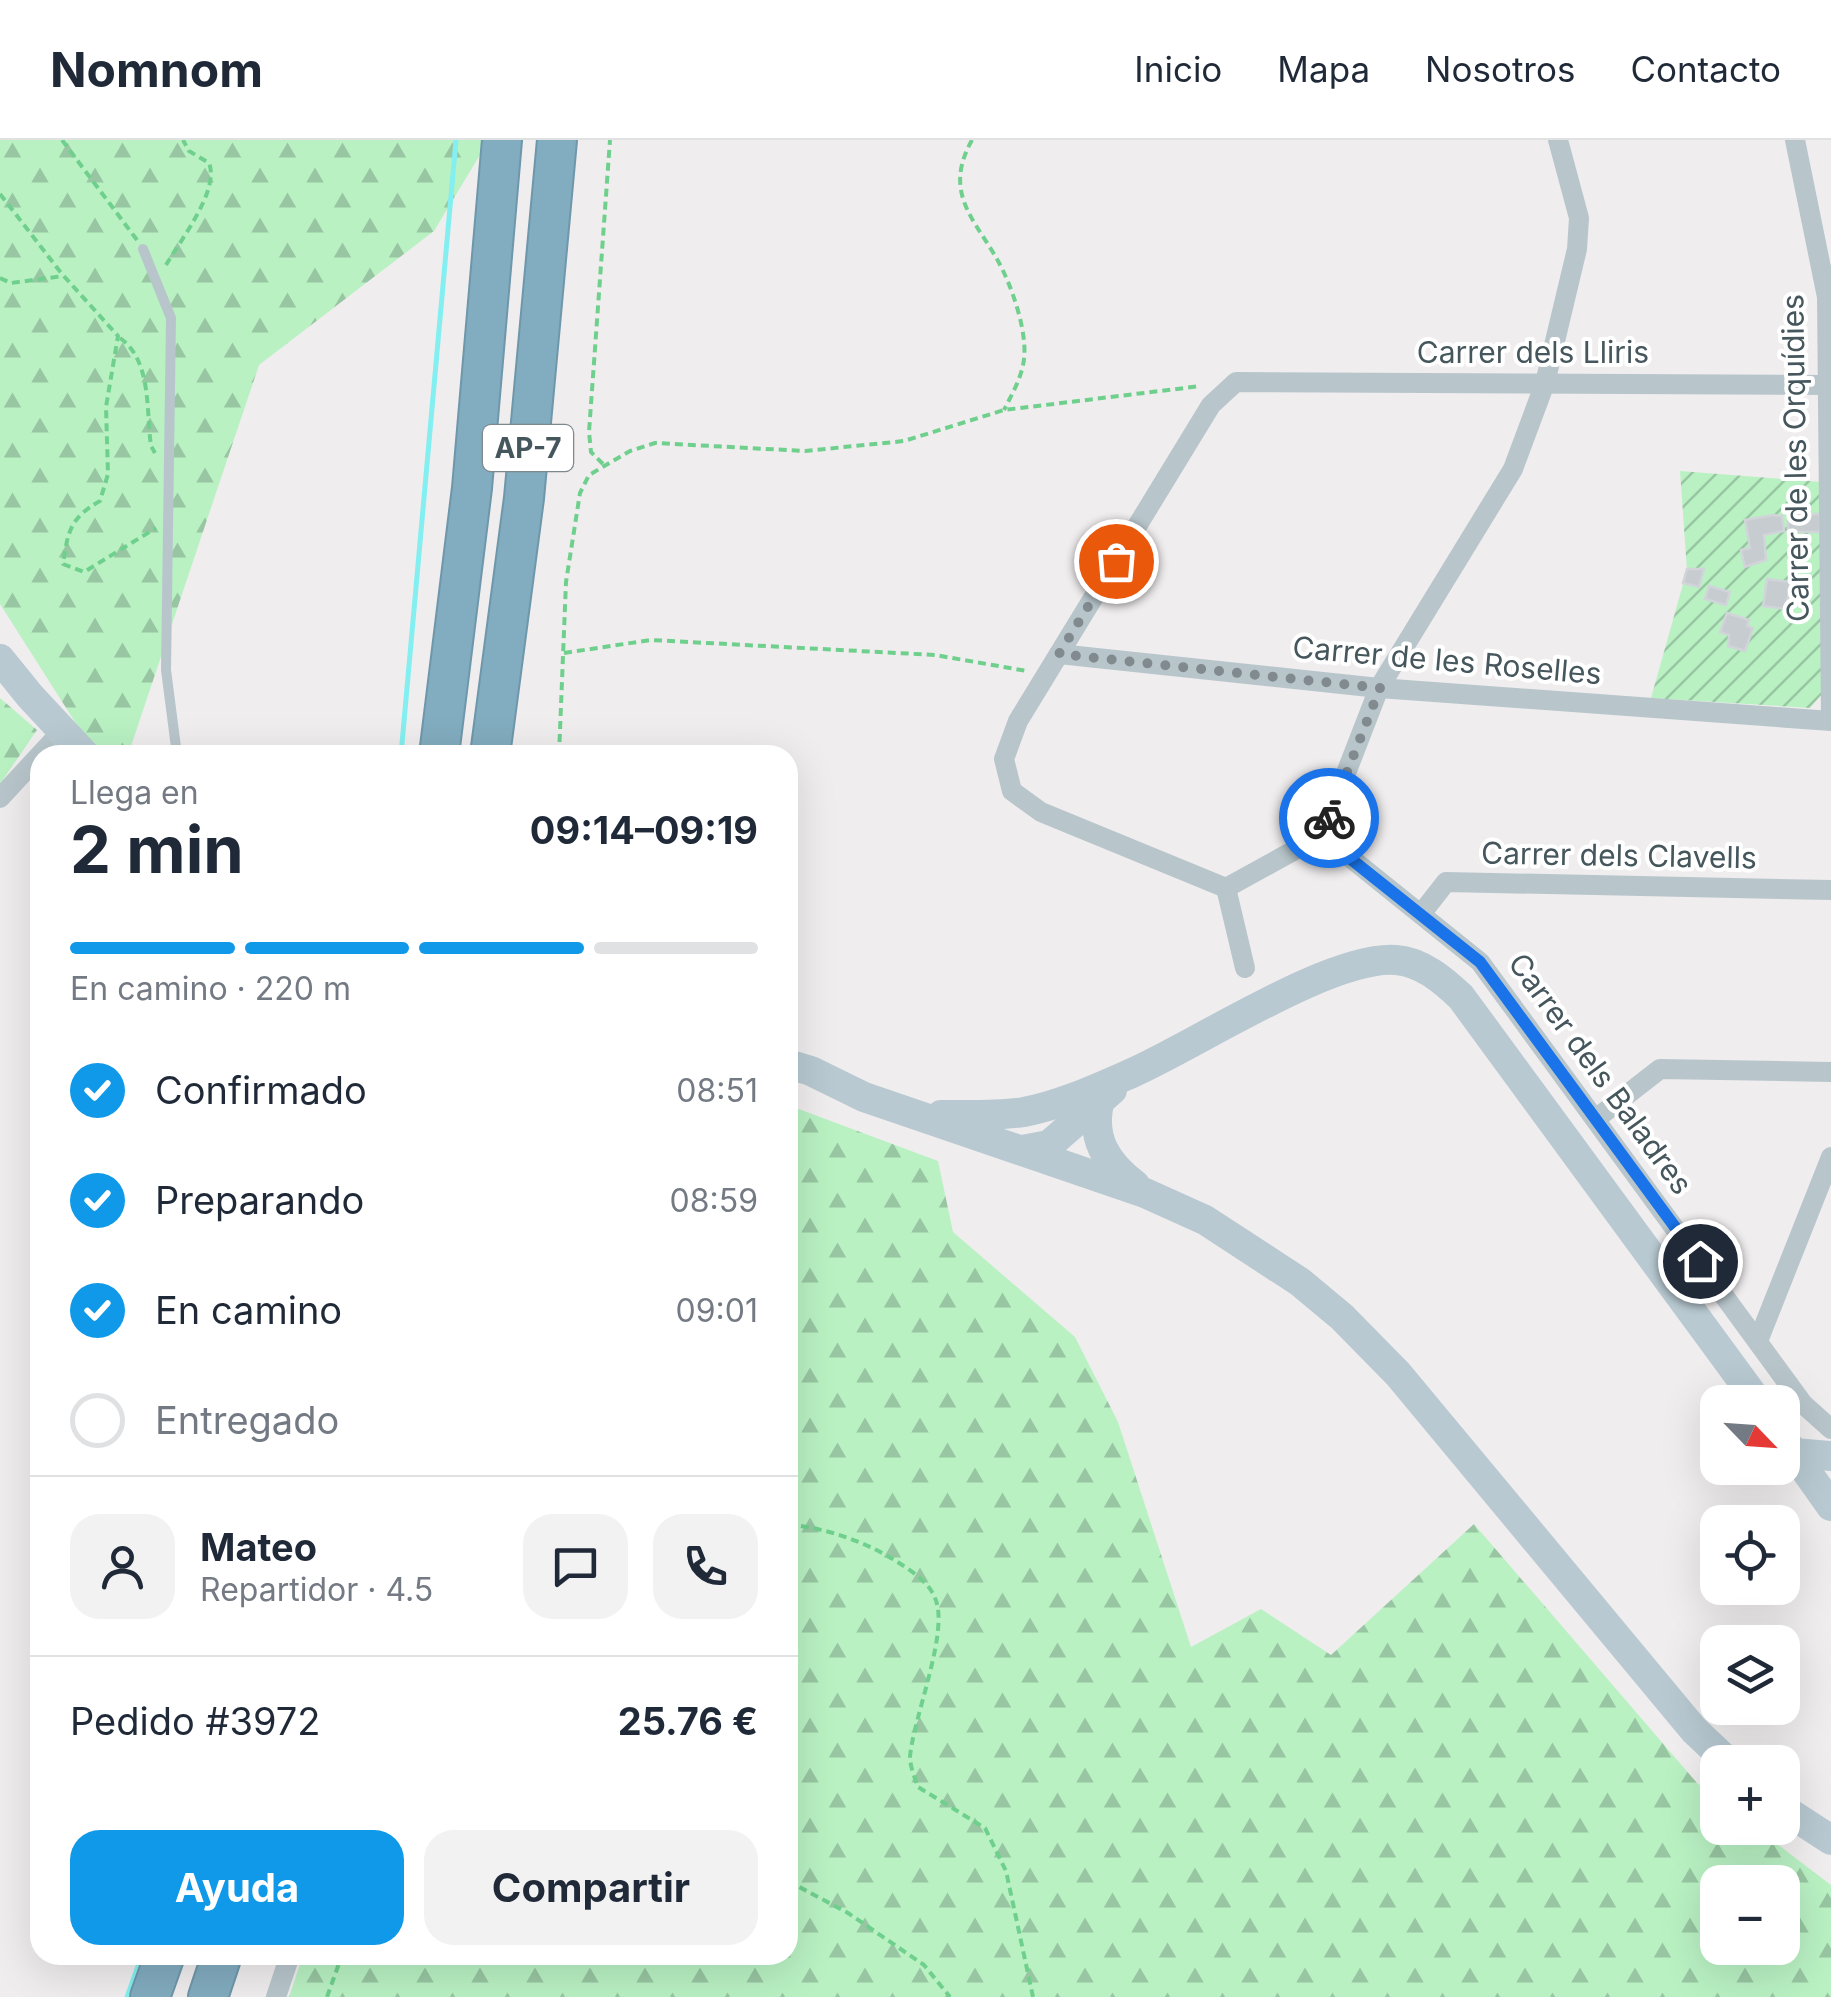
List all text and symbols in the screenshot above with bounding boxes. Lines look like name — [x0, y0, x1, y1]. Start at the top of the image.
text: Nomnom — [50, 40, 263, 99]
text: Inicio — [1134, 48, 1222, 90]
text: Mapa — [1277, 48, 1370, 90]
text: Nosotros — [1425, 48, 1575, 90]
text: Contacto — [1630, 48, 1781, 90]
street label: Carrer de les Orquídies — [1774, 294, 1816, 622]
street label: Carrer dels Lliris — [1417, 334, 1649, 370]
road number: AP-7 — [483, 425, 573, 471]
pin — [1074, 519, 1159, 604]
icon: bag — [1089, 534, 1144, 589]
street label: Carrer de les Roselles — [1291, 629, 1603, 691]
courier — [1279, 768, 1379, 868]
text: Llega en — [70, 773, 199, 812]
icon: bike — [1302, 791, 1357, 846]
text: 09:14–09:19 — [530, 807, 758, 853]
text: 2 min — [70, 810, 244, 889]
street label: Carrer dels Clavells — [1481, 835, 1757, 875]
street label: Carrer dels Baladres — [1501, 946, 1700, 1201]
text: En camino · 220 m — [70, 969, 351, 1008]
icon: check — [70, 1063, 125, 1118]
text: Confirmado — [155, 1067, 367, 1113]
text: 08:51 — [676, 1071, 758, 1110]
icon: check — [70, 1173, 125, 1228]
text: Preparando — [155, 1177, 364, 1223]
text: 08:59 — [670, 1181, 758, 1220]
pin — [1658, 1219, 1743, 1304]
icon: home — [1673, 1234, 1728, 1289]
icon: check — [70, 1283, 125, 1338]
text: En camino — [155, 1287, 342, 1333]
text: 09:01 — [676, 1291, 758, 1330]
north arrow — [1700, 1385, 1800, 1485]
map controls — [1700, 1385, 1800, 1965]
text: Entregado — [155, 1397, 339, 1443]
button: locate — [1700, 1505, 1800, 1605]
button: person — [70, 1514, 175, 1619]
button: chat — [523, 1514, 628, 1619]
button: phone — [653, 1514, 758, 1619]
text: Mateo — [200, 1524, 317, 1570]
text: Repartidor · 4.5 — [200, 1570, 433, 1609]
button: layers — [1700, 1625, 1800, 1725]
text: Pedido #3972 — [70, 1698, 320, 1744]
text: 25.76 € — [618, 1698, 758, 1744]
button: + — [1700, 1745, 1800, 1845]
button: Ayuda — [70, 1830, 404, 1945]
button: Compartir — [424, 1830, 758, 1945]
button: − — [1700, 1865, 1800, 1965]

